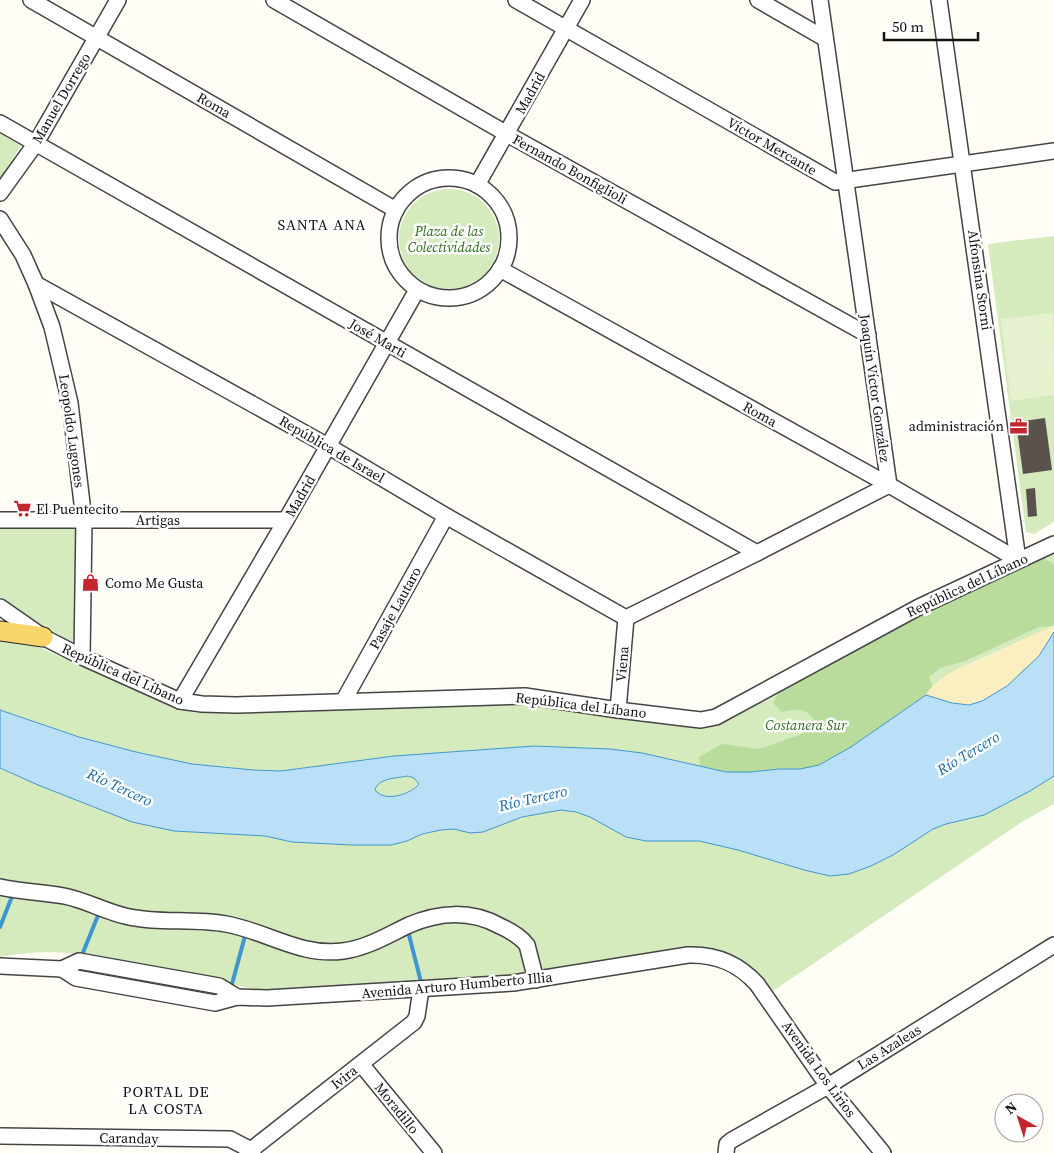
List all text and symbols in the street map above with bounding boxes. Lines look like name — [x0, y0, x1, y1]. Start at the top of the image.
scale bar — [884, 10, 978, 42]
text: 50 m — [892, 16, 924, 37]
street label: Manuel Dorrego — [27, 49, 95, 147]
street label: Madrid — [510, 68, 550, 118]
street label: Roma — [193, 87, 236, 123]
street label: Víctor Mercante — [723, 112, 821, 180]
street label: Fernando Bonfiglioli — [509, 129, 631, 209]
district label: SANTA ANA — [278, 214, 366, 235]
park label: Plaza de las Colectividades — [408, 221, 491, 257]
street label: Alfonsina Storni — [963, 228, 997, 332]
street label: Joaquín Víctor González — [855, 312, 895, 464]
street label: José Marti — [345, 313, 410, 363]
street label: Leopoldo Lugones — [54, 373, 90, 489]
street label: Roma — [739, 396, 782, 432]
street label: República de Israel — [275, 411, 389, 487]
place label: administración — [909, 416, 1005, 436]
office icon: administración — [1008, 416, 1028, 436]
street label: Madrid — [280, 471, 320, 521]
supermarket icon: El Puentecito — [12, 499, 32, 519]
place label: El Puentecito — [36, 499, 119, 519]
street label: Artigas — [136, 510, 180, 530]
street label: República del Líbano — [903, 548, 1031, 622]
street label: Pasaje Lautaro — [364, 563, 426, 653]
shop icon: Como Me Gusta — [81, 573, 101, 593]
place label: Como Me Gusta — [105, 573, 204, 593]
street label: República del Líbano — [59, 638, 188, 710]
street label: Viena — [610, 644, 634, 683]
street label: República del Líbano — [514, 687, 648, 723]
park label: Costanera Sur — [765, 715, 847, 735]
water label: Río Tercero — [932, 726, 1003, 780]
water label: Río Tercero — [83, 762, 156, 811]
water label: Río Tercero — [496, 780, 569, 816]
street label: Avenida Arturo Humberto Illia — [361, 967, 554, 1003]
street label: Avenida Los Lirios — [777, 1017, 861, 1121]
street label: Las Azaleas — [853, 1019, 925, 1075]
street label: Ivira — [327, 1060, 362, 1094]
street label: Moradillo — [370, 1078, 424, 1138]
district label: PORTAL DE LA COSTA — [123, 1081, 209, 1119]
north arrow — [994, 1093, 1044, 1143]
text: N — [1001, 1097, 1021, 1119]
street label: Caranday — [99, 1127, 160, 1149]

